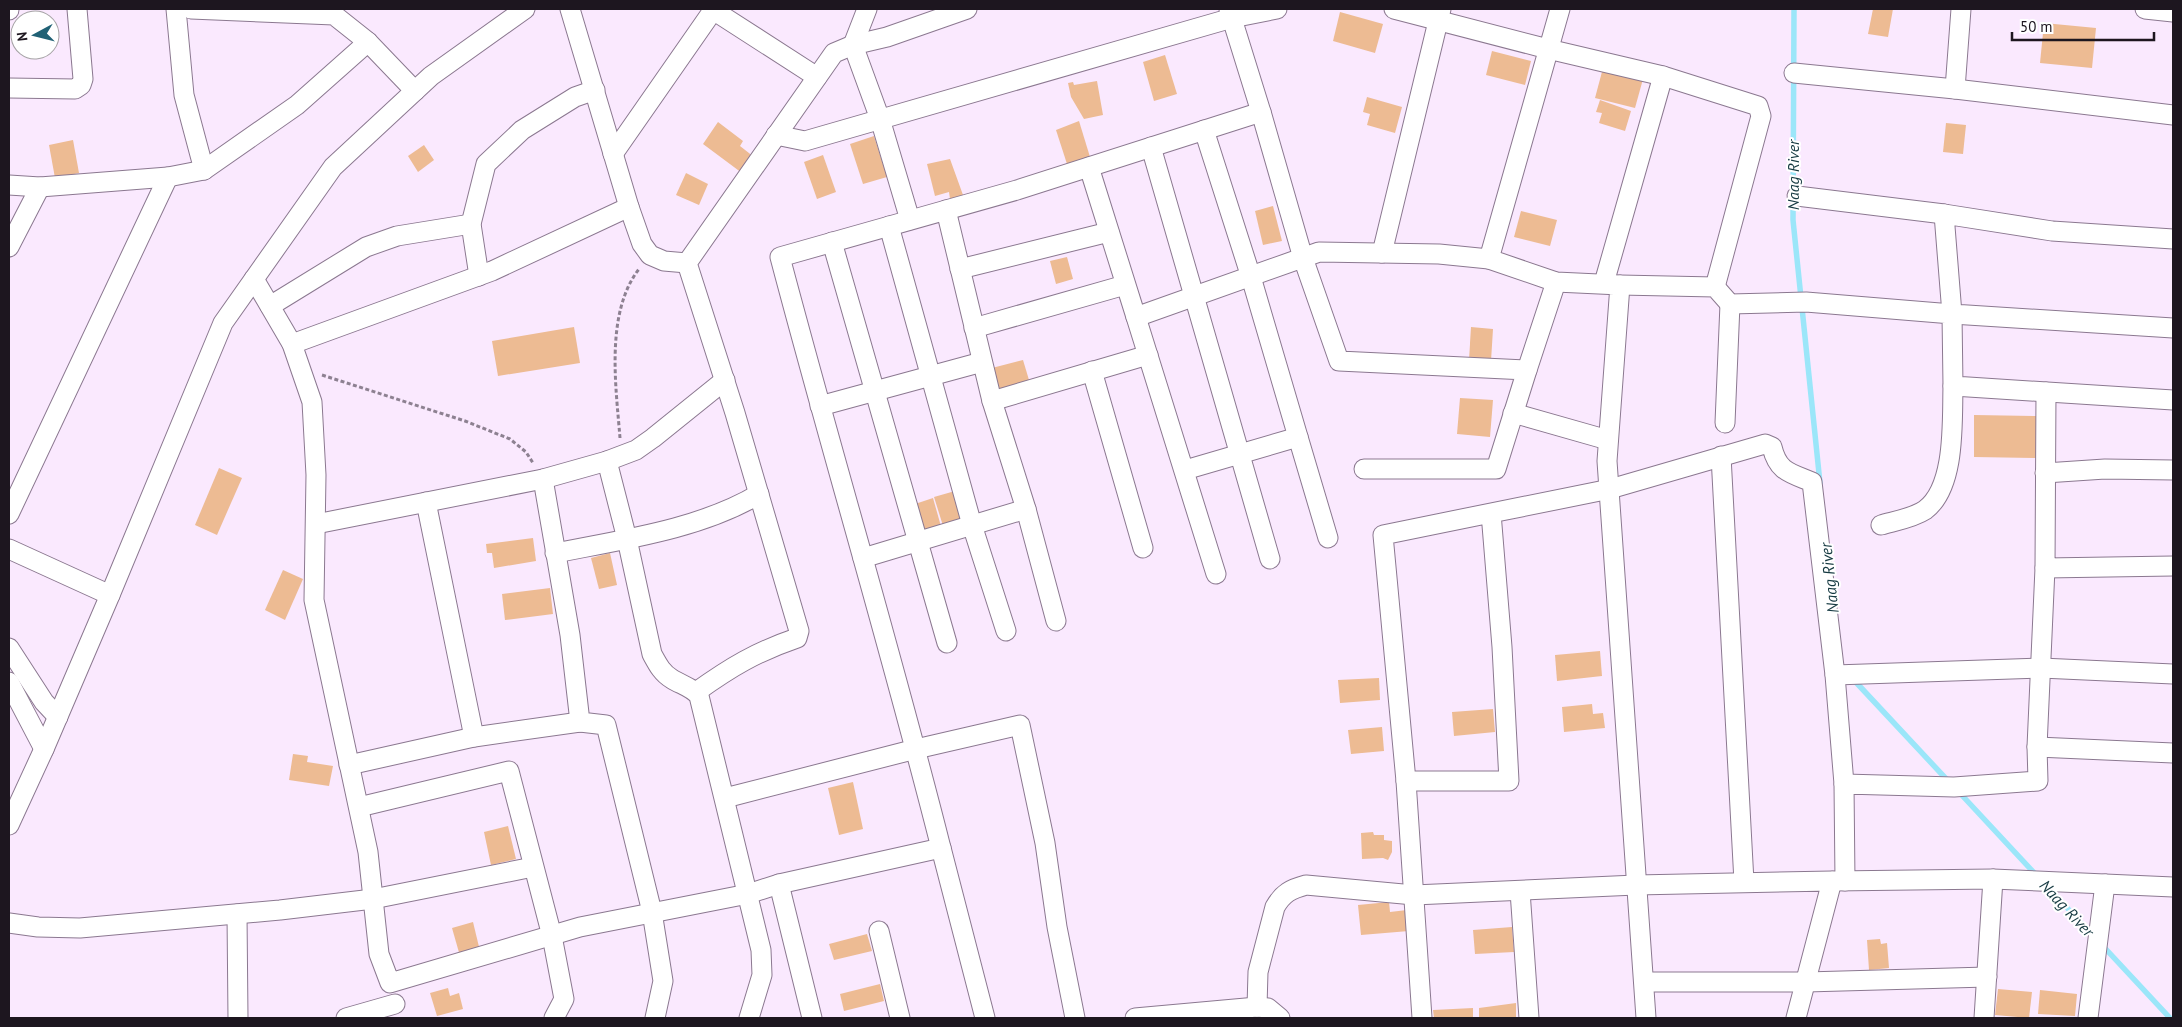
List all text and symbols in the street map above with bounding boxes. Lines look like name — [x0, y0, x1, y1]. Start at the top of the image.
north arrow — [10, 10, 60, 60]
scale bar — [2012, 10, 2154, 42]
text: 50 m — [2020, 17, 2053, 36]
text: N — [13, 31, 32, 42]
water label: Naag River — [1783, 138, 1803, 210]
water label: Naag River — [1815, 540, 1843, 614]
water label: Naag River — [2036, 875, 2100, 942]

